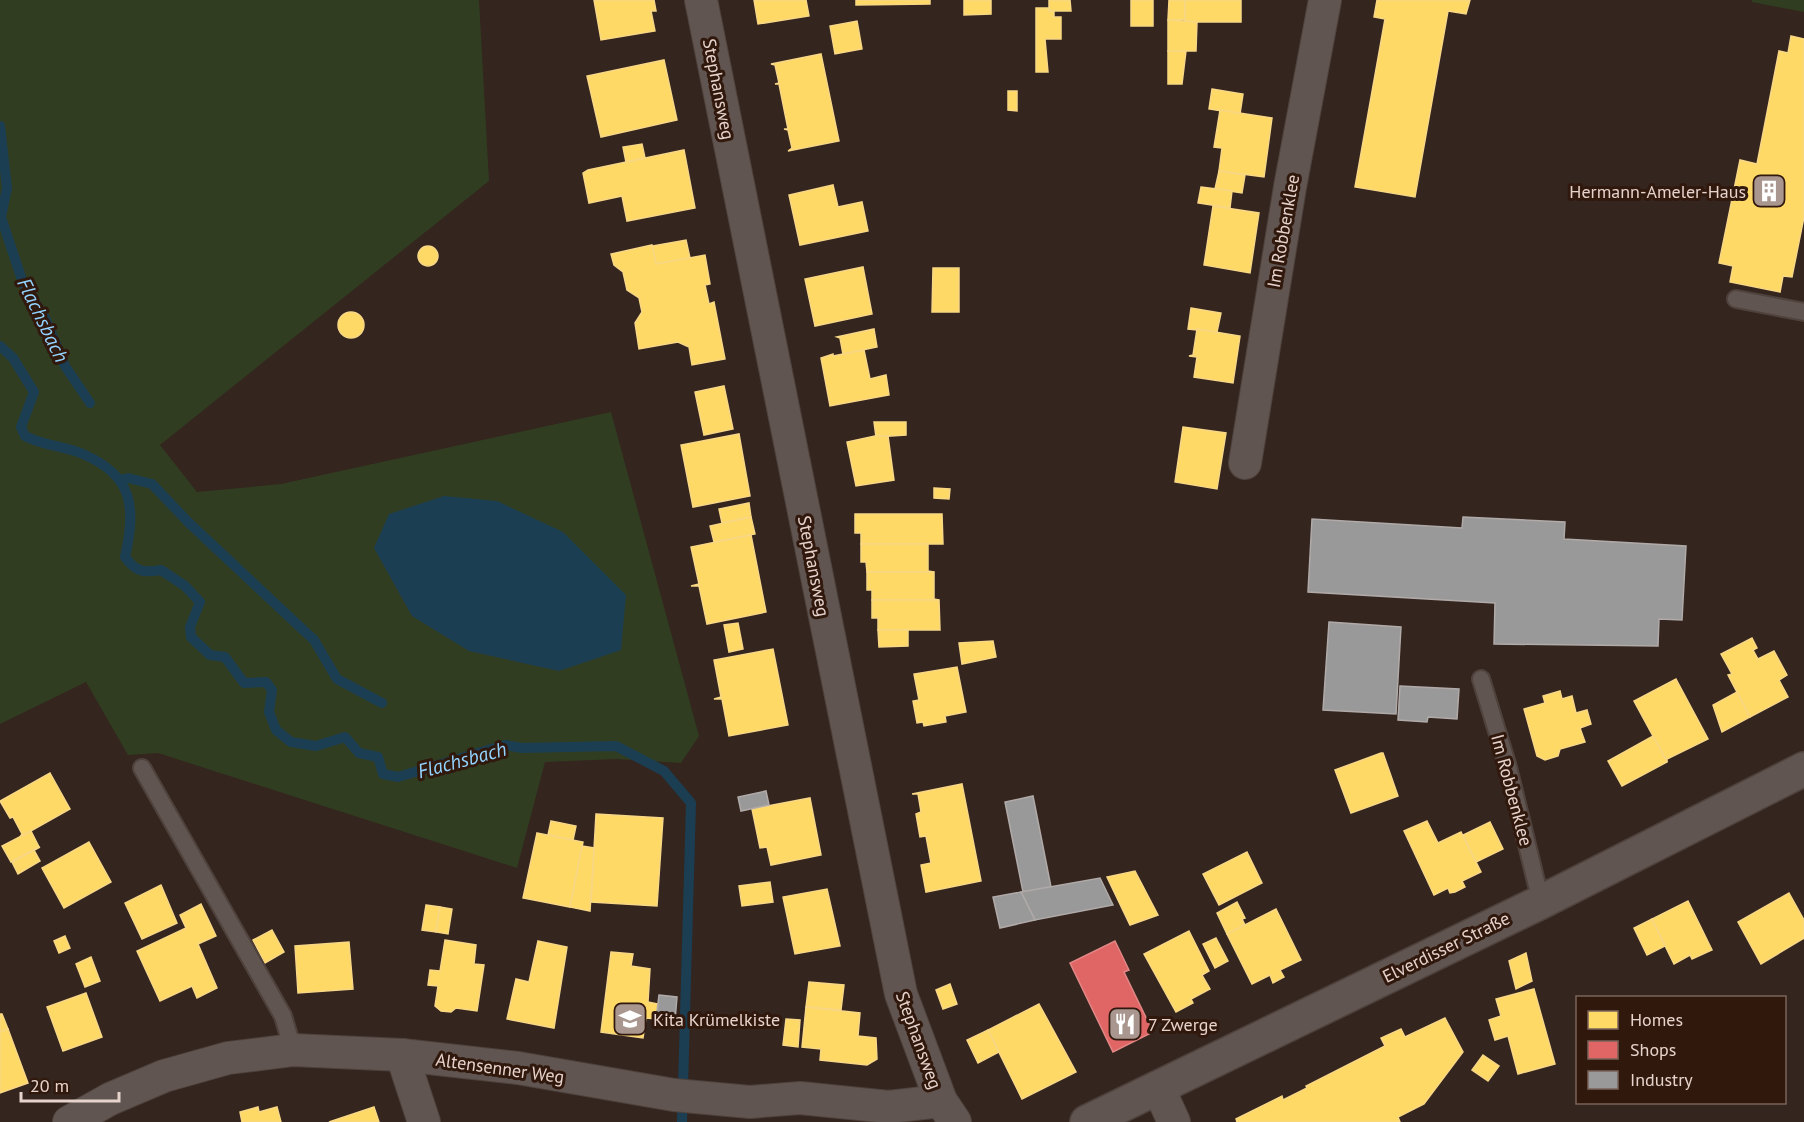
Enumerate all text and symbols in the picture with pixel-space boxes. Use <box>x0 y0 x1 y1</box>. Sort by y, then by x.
street label: Stephansweg <box>698 37 740 141</box>
street label: Im Robbenklee <box>1262 173 1304 289</box>
building icon: Hermann-Ameler-Haus <box>1751 173 1787 209</box>
place label: Hermann-Ameler-Haus <box>1569 180 1746 203</box>
water label: Flachsbach <box>11 273 75 367</box>
street label: Stephansweg <box>793 514 835 618</box>
street label: Im Robbenklee <box>1486 732 1538 848</box>
water label: Flachsbach <box>415 736 509 784</box>
street label: Elverdisser Straße <box>1379 906 1513 988</box>
street label: Stephansweg <box>891 988 947 1092</box>
legend <box>1576 996 1786 1104</box>
school or university icon: Kita Krümelkiste <box>612 1001 648 1037</box>
restaurant icon: 7 Zwerge <box>1107 1006 1143 1042</box>
place label: Kita Krümelkiste <box>653 1008 780 1031</box>
text: Homes <box>1630 1008 1683 1031</box>
place label: 7 Zwerge <box>1148 1013 1218 1036</box>
text: Shops <box>1630 1038 1676 1061</box>
street label: Altensenner Weg <box>434 1048 566 1088</box>
scale bar <box>21 1065 118 1103</box>
text: Industry <box>1630 1068 1693 1091</box>
text: 20 m <box>30 1074 69 1097</box>

